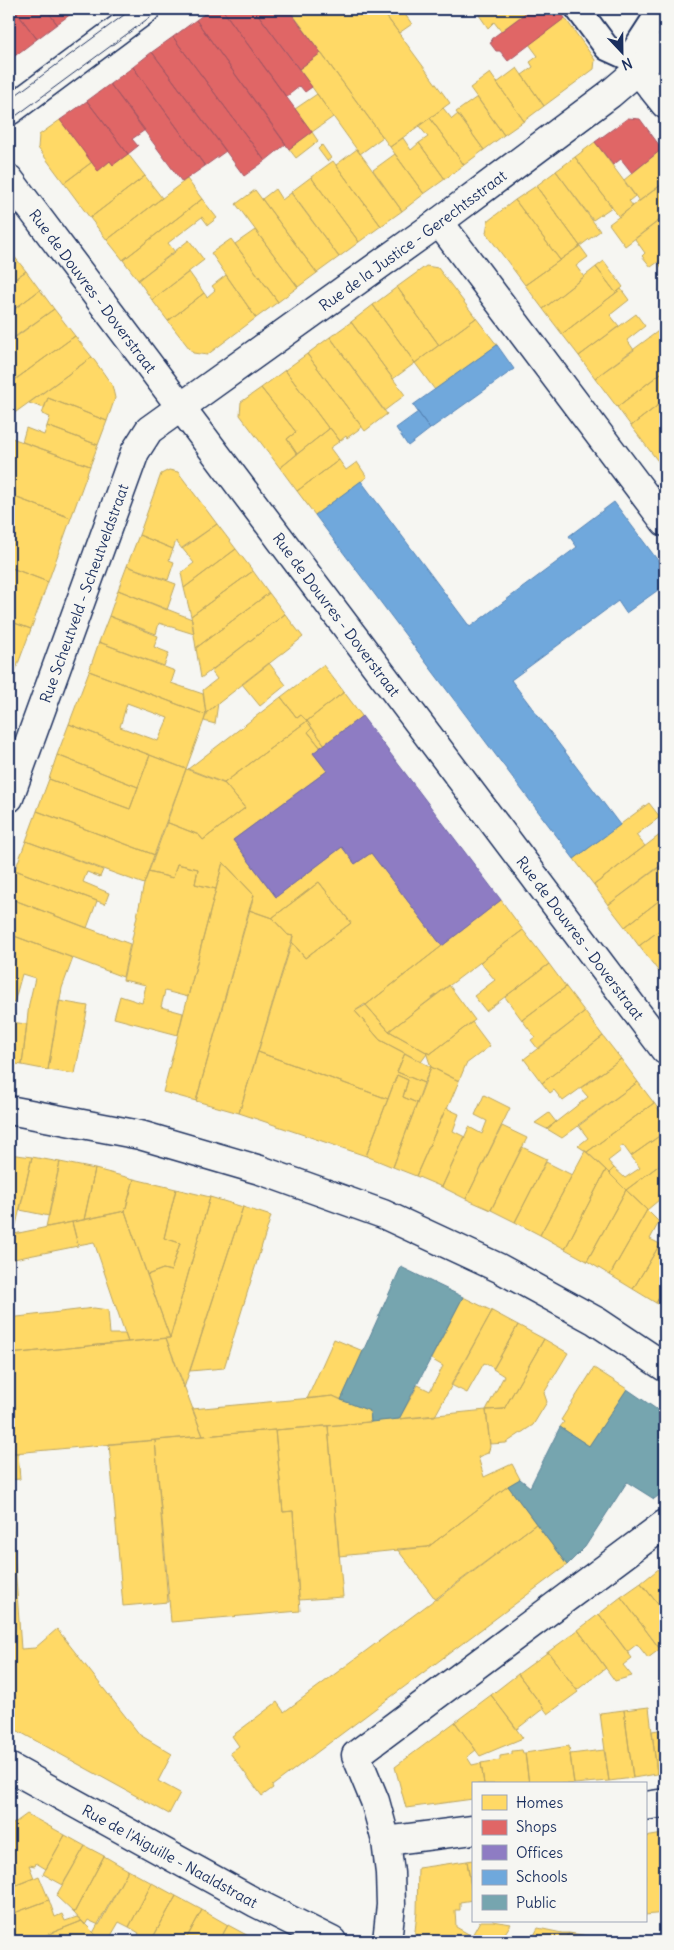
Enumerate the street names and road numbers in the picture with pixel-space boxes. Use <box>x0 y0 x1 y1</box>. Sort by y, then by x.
street label: Rue de la Justice - Gerechtsstraat <box>315 166 510 315</box>
street label: Rue de Douvres - Doverstraat <box>25 205 161 376</box>
street label: Rue Scheutveld - Scheutveldstraat <box>35 481 132 705</box>
street label: Rue de Douvres - Doverstraat <box>269 529 405 700</box>
street label: Rue de Douvres - Doverstraat <box>513 852 648 1023</box>
street label: Rue de l'Aiguille - Naaldstraat <box>79 1800 261 1912</box>

